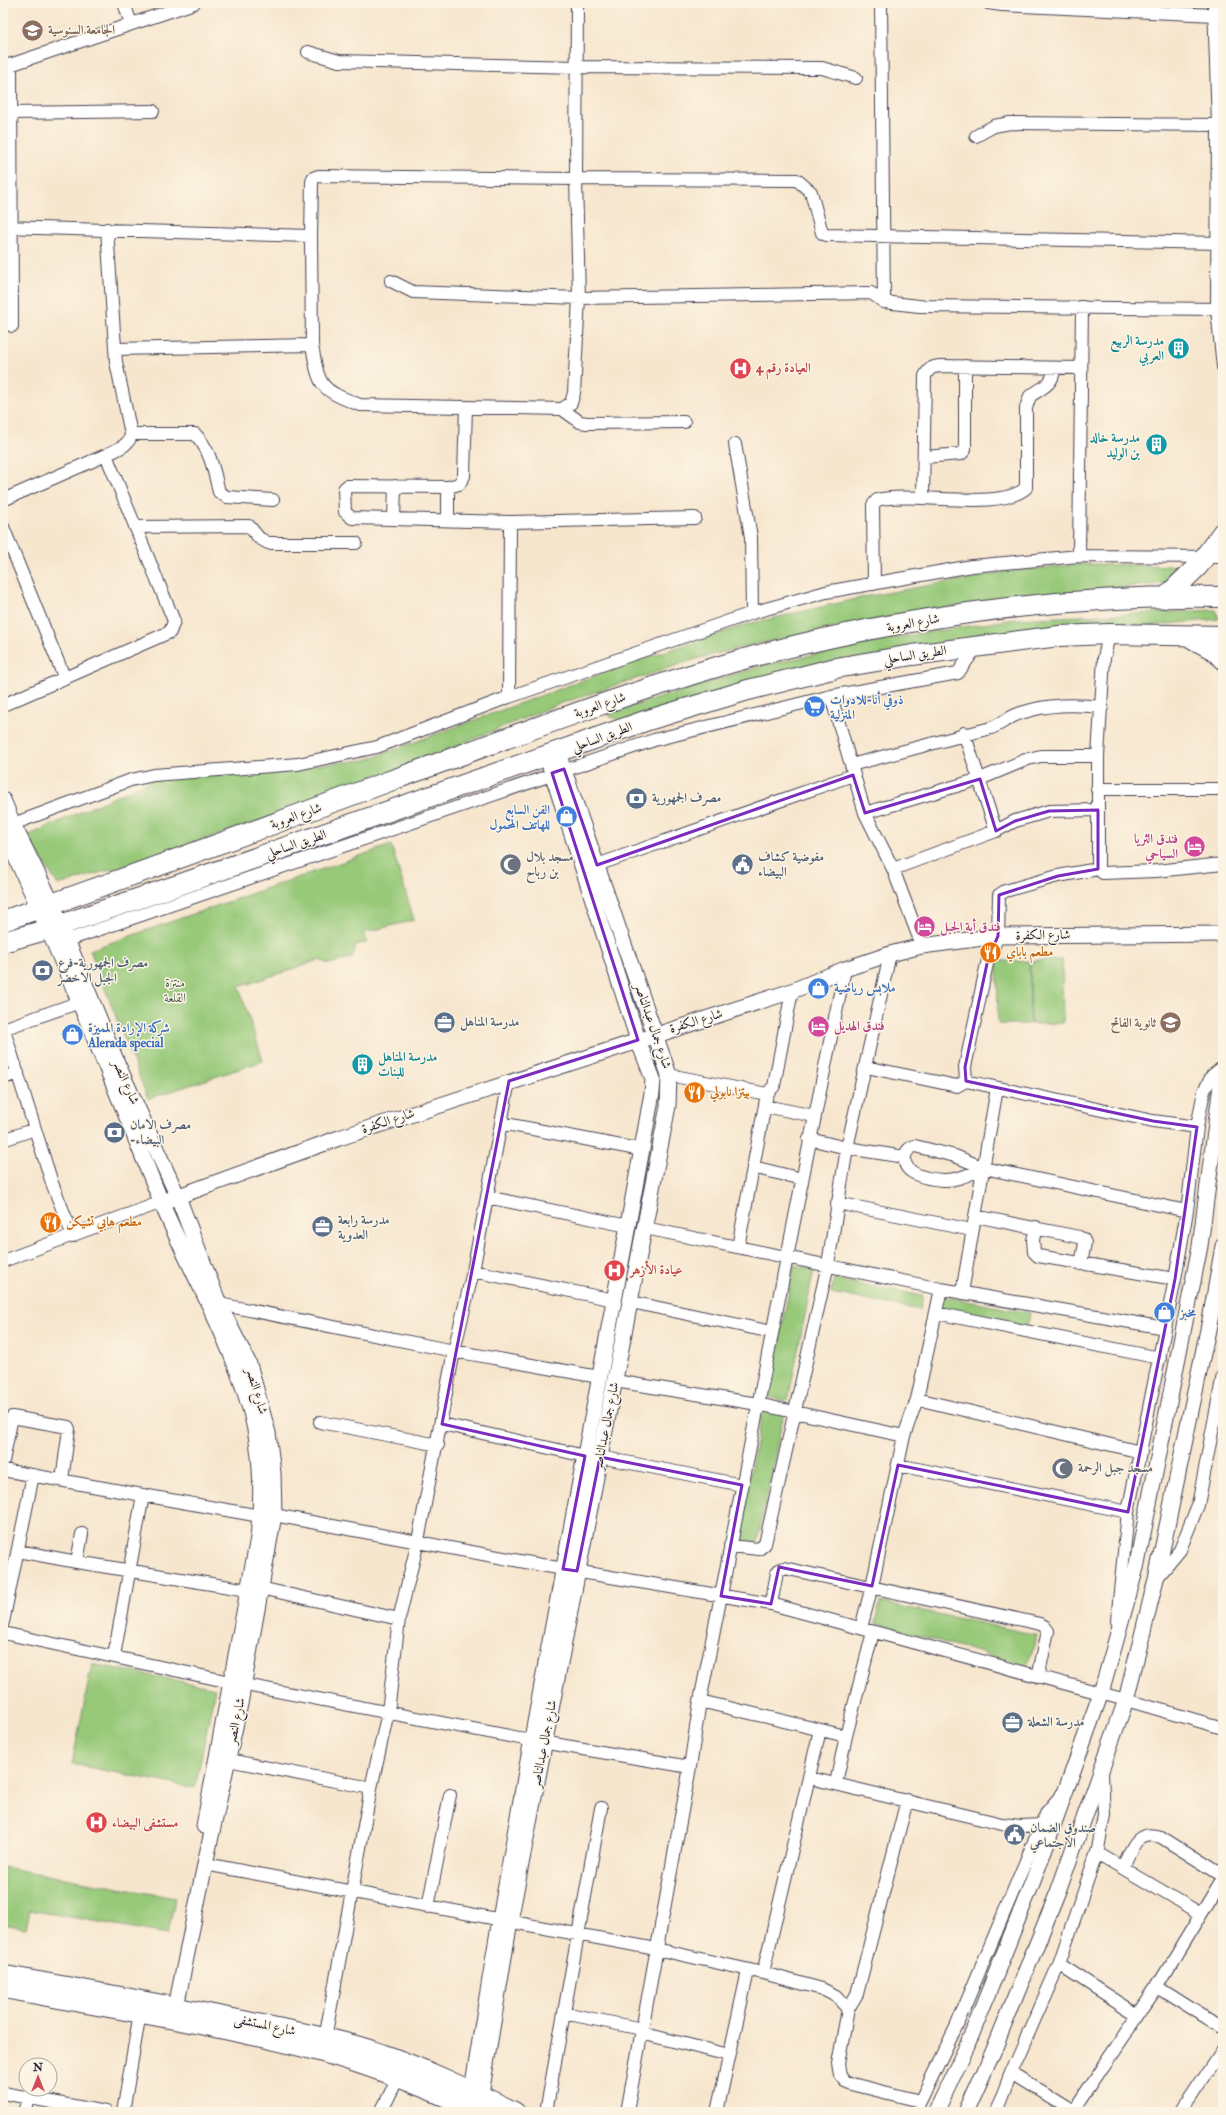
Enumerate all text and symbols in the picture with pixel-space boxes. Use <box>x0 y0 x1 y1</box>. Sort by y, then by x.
school or university icon: الجامعة السنوسية <box>19 17 45 43</box>
place label: الجامعة السنوسية <box>48 22 115 38</box>
place label: مدرسة الربيع العربي <box>1110 333 1164 367</box>
building icon: مدرسة الربيع العربي <box>1166 335 1192 361</box>
hospital icon: العيادة رقم 4 <box>727 355 753 381</box>
place label: العيادة رقم 4 <box>755 360 811 380</box>
place label: مدرسة خالد بن الوليد <box>1090 430 1141 461</box>
building icon: مدرسة خالد بن الوليد <box>1143 432 1169 458</box>
street label: شارع العروبة <box>885 610 941 638</box>
street label: الطريق الساحلي <box>882 642 949 673</box>
street label: شارع العروبة <box>572 689 629 724</box>
place label: ذوقي أنا-للادوات المنزلية <box>830 691 904 723</box>
supermarket icon: ذوقي أنا-للادوات المنزلية <box>802 694 828 720</box>
street label: الطريق الساحلي <box>569 719 636 760</box>
bank icon: مصرف الجمهورية <box>624 785 650 811</box>
place label: مصرف الجمهورية <box>652 790 721 807</box>
street label: شارع العروبة <box>268 799 325 835</box>
place label: الفن السابع للهاتف المحمول <box>489 802 550 833</box>
shop icon: الفن السابع للهاتف المحمول <box>553 804 579 830</box>
street label: الطريق الساحلي <box>263 826 330 867</box>
place label: فندق الثريا السياحي <box>1134 831 1178 865</box>
hotel icon: فندق الثريا السياحي <box>1181 833 1207 859</box>
place label: مسجد بلال بن رباح <box>526 849 574 884</box>
place label: مفوضية كشاف البيضاء <box>758 849 824 880</box>
mosque icon: مسجد بلال بن رباح <box>498 851 524 877</box>
public building icon: مفوضية كشاف البيضاء <box>729 851 755 877</box>
hotel icon: فندق أية الجبل <box>911 914 937 940</box>
place label: فندق أية الجبل <box>940 918 1001 936</box>
street label: شارع الكفرة <box>1016 927 1071 946</box>
restaurant icon: مطعم باباي <box>978 939 1004 965</box>
place label: مطعم باباي <box>1006 944 1053 964</box>
place label: مصرف الجمهورية-فرع الجبل الاخضر <box>56 955 148 987</box>
bank icon: مصرف الجمهورية-فرع الجبل الاخضر <box>30 957 56 983</box>
park label: منتزة القلعة <box>164 975 186 1006</box>
shop icon: ملابس رياضية <box>806 975 832 1001</box>
street label: شارع جمال عبدالناصر <box>627 979 675 1072</box>
place label: ملابس رياضية <box>834 980 896 996</box>
street label: شارع الكفرة <box>668 1005 725 1040</box>
office icon: مدرسة المناهل <box>431 1009 457 1035</box>
school or university icon: ثانوية الفاتح <box>1158 1010 1184 1036</box>
hotel icon: فندق الهديل <box>805 1013 831 1039</box>
place label: مدرسة المناهل <box>460 1014 519 1031</box>
place label: ثانوية الفاتح <box>1110 1015 1157 1034</box>
place label: فندق الهديل <box>834 1018 885 1035</box>
place label: شركة الإرادة المميزة Alerada special <box>87 1019 170 1052</box>
shop icon: شركة الإرادة المميزة Alerada special <box>60 1022 86 1048</box>
place label: مدرسة المناهل للبنات <box>378 1049 437 1080</box>
building icon: مدرسة المناهل للبنات <box>349 1051 375 1077</box>
street label: شارع النصر <box>105 1055 143 1108</box>
restaurant icon: بيتزا نابولي <box>681 1079 707 1105</box>
place label: بيتزا نابولي <box>709 1084 750 1103</box>
street label: شارع الكفرة <box>360 1105 417 1140</box>
place label: مصرف الامان -البيضاء <box>130 1117 191 1148</box>
bank icon: مصرف الامان -البيضاء <box>101 1119 127 1145</box>
restaurant icon: مطعم هابي تشيكن <box>38 1209 64 1235</box>
place label: مدرسة رابعة العدوية <box>338 1212 390 1243</box>
place label: مطعم هابي تشيكن <box>66 1214 142 1234</box>
office icon: مدرسة رابعة العدوية <box>309 1214 335 1240</box>
hospital icon: عيادة الأزهر <box>601 1257 627 1283</box>
place label: عيادة الأزهر <box>628 1260 682 1278</box>
shop icon: مخبز <box>1151 1300 1177 1326</box>
place label: مخبز <box>1178 1305 1197 1321</box>
street label: شارع النصر <box>239 1364 271 1417</box>
street label: شارع جمال عبدالناصر <box>589 1381 625 1474</box>
mosque icon: مسجد جبل الرحمة <box>1050 1455 1076 1481</box>
place label: مسجد جبل الرحمة <box>1078 1460 1153 1477</box>
street label: شارع النصر <box>223 1696 252 1748</box>
street label: شارع جمال عبدالناصر <box>527 1699 563 1792</box>
office icon: مدرسة الشعلة <box>999 1709 1025 1735</box>
place label: مدرسة الشعلة <box>1027 1714 1084 1730</box>
hospital icon: مستشفى البيضاء <box>84 1810 110 1836</box>
place label: مستشفى البيضاء <box>112 1815 178 1832</box>
place label: صندوق الضمان الاجتماعي <box>1029 1820 1096 1854</box>
public building icon: صندوق الضمان الاجتماعي <box>1001 1822 1027 1848</box>
street label: شارع المستشفى <box>232 2011 297 2042</box>
north arrow <box>18 2057 58 2097</box>
text: N <box>32 2061 44 2074</box>

